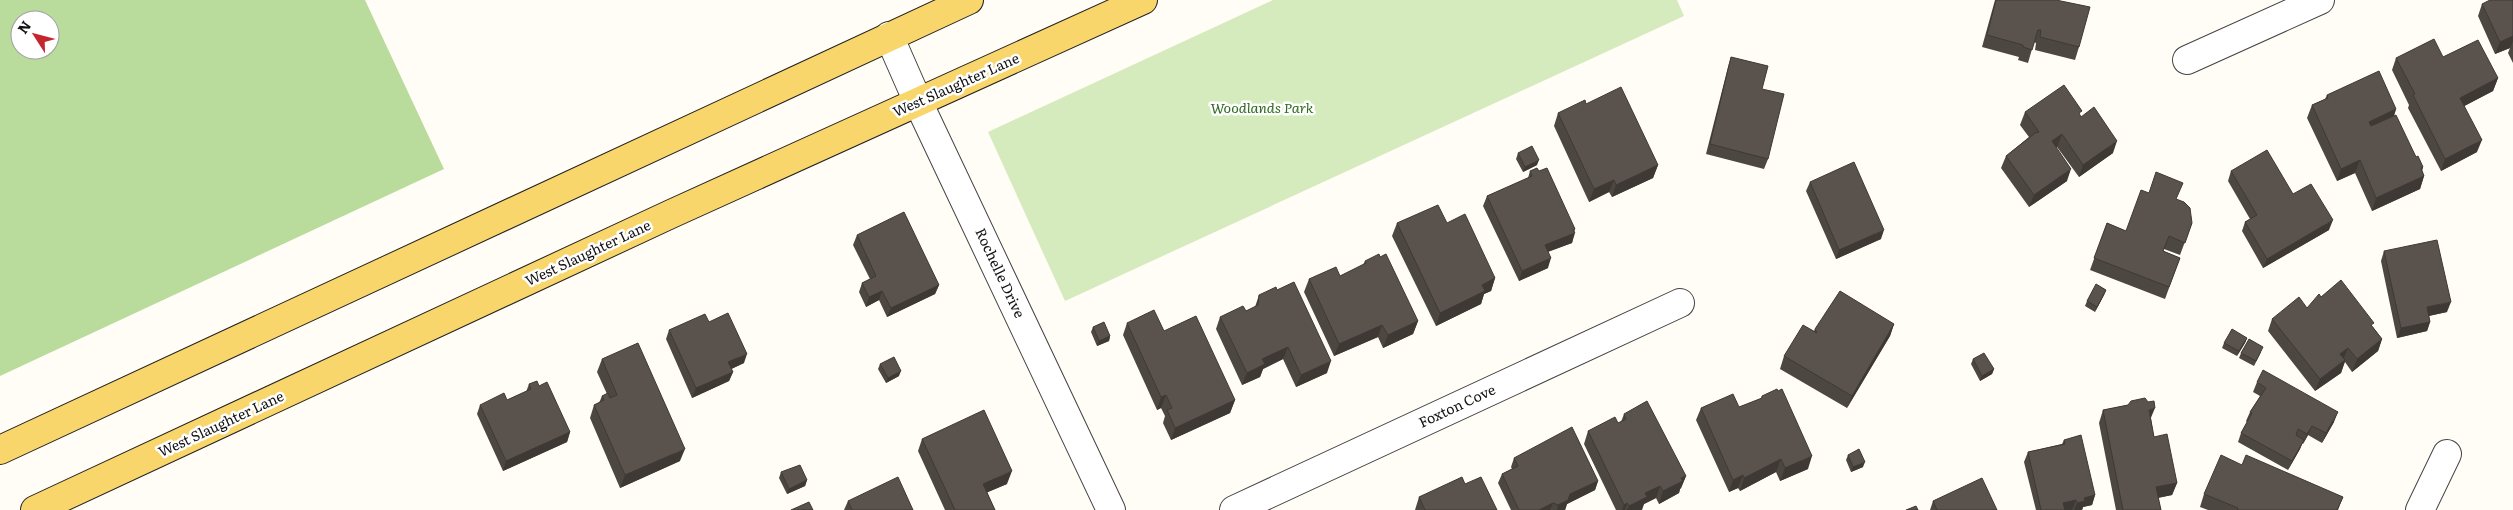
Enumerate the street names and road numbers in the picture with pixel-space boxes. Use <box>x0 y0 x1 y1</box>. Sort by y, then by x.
street label: West Slaughter Lane <box>889 47 1022 121</box>
street label: West Slaughter Lane <box>522 214 654 290</box>
street label: Rochelle Drive <box>971 224 1030 321</box>
street label: Foxton Cove <box>1415 379 1498 432</box>
street label: West Slaughter Lane <box>155 385 287 461</box>

